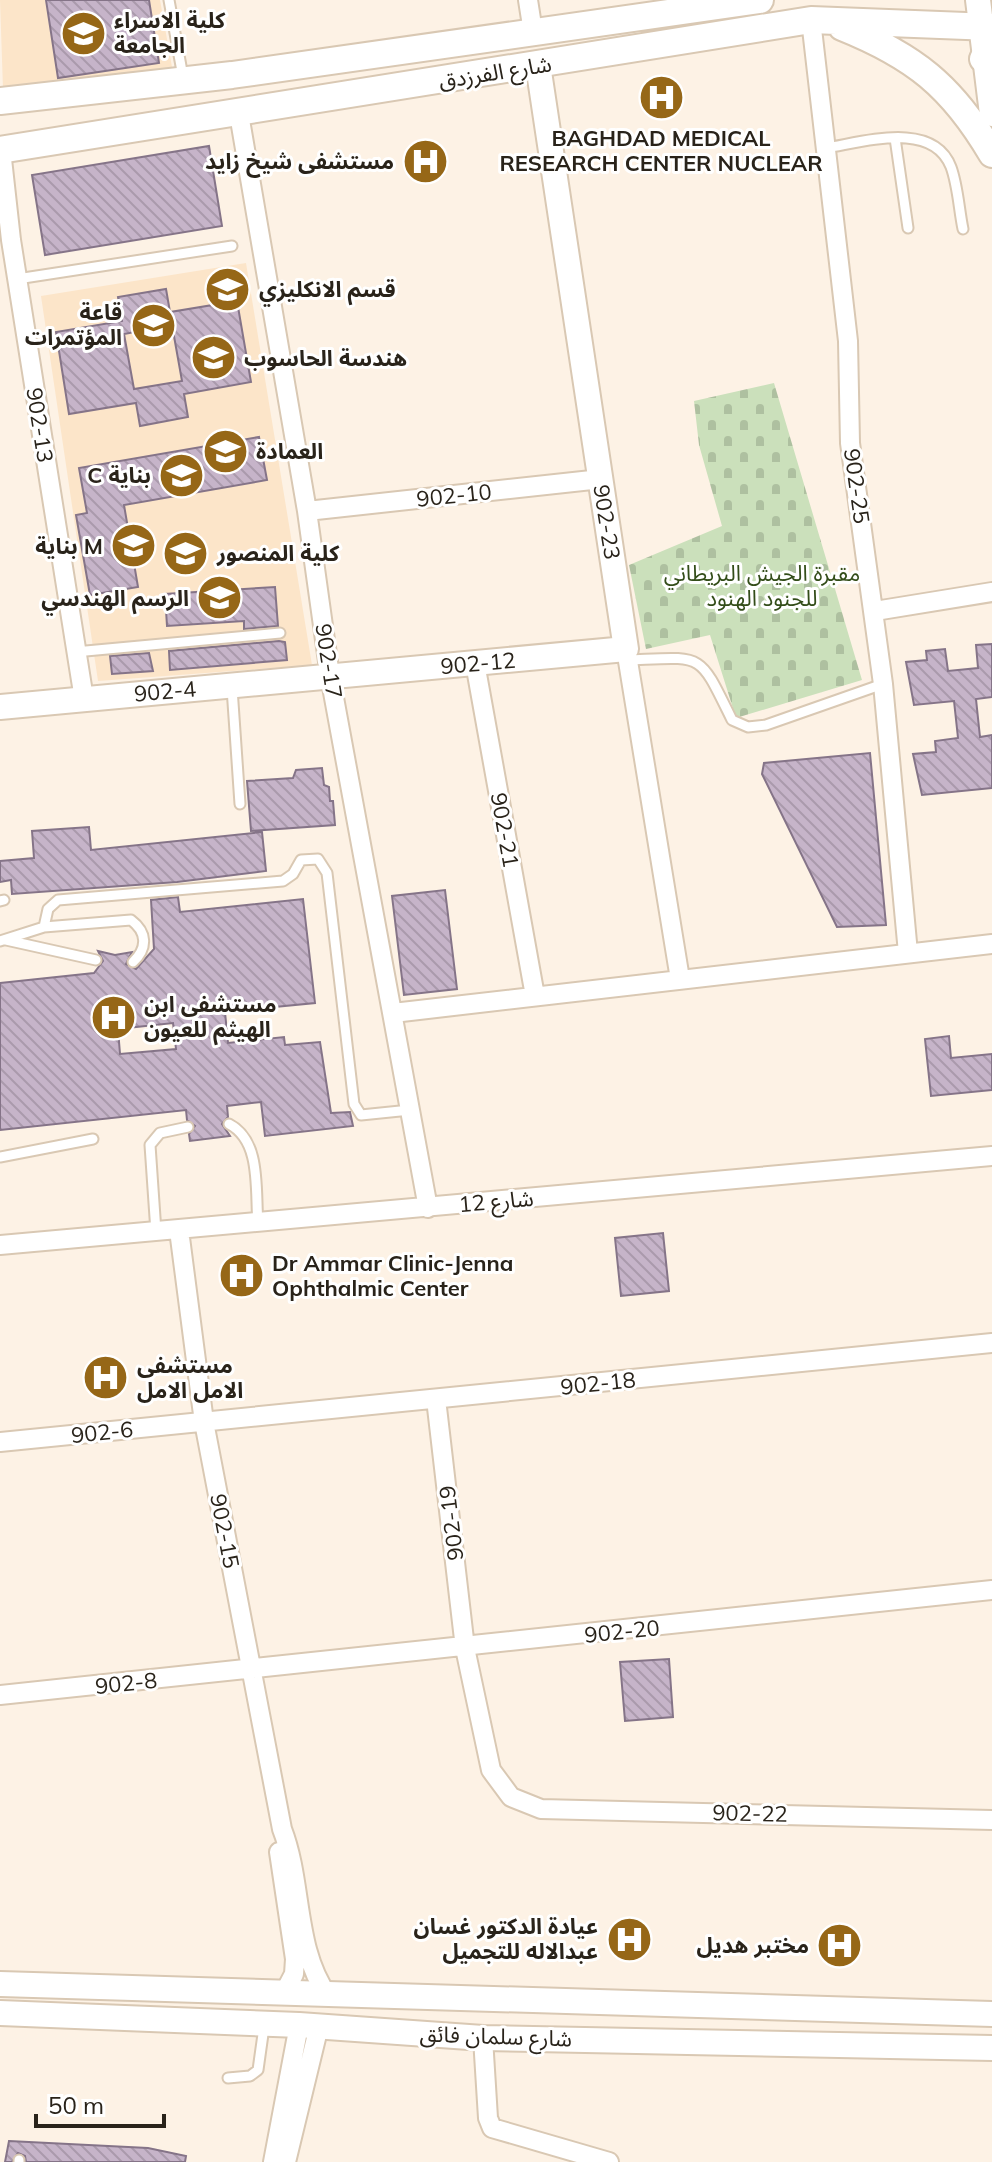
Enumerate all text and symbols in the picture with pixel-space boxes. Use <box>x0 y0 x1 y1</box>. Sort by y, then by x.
place label: كلية الاسراء الجامعة <box>114 6 226 59</box>
school or university icon: كلية الاسراء الجامعة <box>59 9 107 57</box>
street label: شارع الفرزدق <box>436 49 554 98</box>
hospital icon: BAGHDAD MEDICAL RESEARCH CENTER NUCLEAR <box>637 73 685 121</box>
place label: BAGHDAD MEDICAL RESEARCH CENTER NUCLEAR <box>499 124 823 177</box>
hospital icon: مستشفى شيخ زايد <box>401 137 449 185</box>
place label: مستشفى شيخ زايد <box>205 147 394 178</box>
school or university icon: قسم الانكليزي <box>204 265 252 313</box>
place label: قسم الانكليزي <box>259 275 396 307</box>
place label: قاعة المؤتمرات <box>25 298 122 351</box>
school or university icon: قاعة المؤتمرات <box>129 301 177 349</box>
school or university icon: هندسة الحاسوب <box>189 334 237 382</box>
place label: هندسة الحاسوب <box>244 344 407 372</box>
street label: 902-13 <box>20 386 60 464</box>
school or university icon: العمادة <box>201 427 249 475</box>
place label: العمادة <box>256 437 323 465</box>
street label: 902-25 <box>838 447 876 525</box>
school or university icon: C بناية <box>158 451 206 499</box>
place label: C بناية <box>87 461 151 489</box>
street label: 902-10 <box>415 477 493 513</box>
street label: 902-23 <box>587 483 627 561</box>
school or university icon: بناية M <box>110 522 158 570</box>
school or university icon: كلية المنصور <box>162 529 210 577</box>
place label: بناية M <box>35 532 103 560</box>
place label: كلية المنصور <box>216 539 340 567</box>
park label: مقبرة الجيش البريطاني للجنود الهنود <box>664 559 860 612</box>
school or university icon: الرسم الهندسي <box>196 574 244 622</box>
place label: الرسم الهندسي <box>41 584 189 616</box>
street label: 902-17 <box>309 622 349 700</box>
street label: 902-12 <box>439 646 517 680</box>
street label: 902-4 <box>133 674 197 708</box>
street label: 902-21 <box>485 790 525 870</box>
place label: مستشفى ابن الهيثم للعيون <box>144 990 277 1046</box>
hospital icon: مستشفى ابن الهيثم للعيون <box>89 993 137 1041</box>
street label: شارع 12 <box>457 1184 535 1221</box>
place label: Dr Ammar Clinic-Jenna Ophthalmic Center <box>272 1249 513 1302</box>
hospital icon: Dr Ammar Clinic-Jenna Ophthalmic Center <box>217 1252 265 1300</box>
place label: مستشفى الامل الامل <box>137 1351 243 1404</box>
hospital icon: مستشفى الامل الامل <box>82 1354 130 1402</box>
street label: 902-18 <box>559 1365 637 1401</box>
street label: 902-6 <box>70 1415 134 1449</box>
street label: 902-19 <box>433 1484 469 1562</box>
street label: 902-15 <box>204 1491 246 1571</box>
street label: 902-20 <box>583 1613 661 1649</box>
street label: 902-8 <box>94 1666 158 1700</box>
street label: 902-22 <box>712 1798 788 1828</box>
place label: عيادة الدكتور غسان عبدالاله للتجميل <box>413 1912 598 1965</box>
hospital icon: عيادة الدكتور غسان عبدالاله للتجميل <box>605 1915 653 1963</box>
hospital icon: مختبر هديل <box>816 1921 864 1969</box>
place label: مختبر هديل <box>696 1931 809 1959</box>
street label: شارع سلمان فائق <box>419 2019 573 2056</box>
scale bar <box>36 2078 164 2128</box>
text: 50 m <box>48 2090 104 2120</box>

